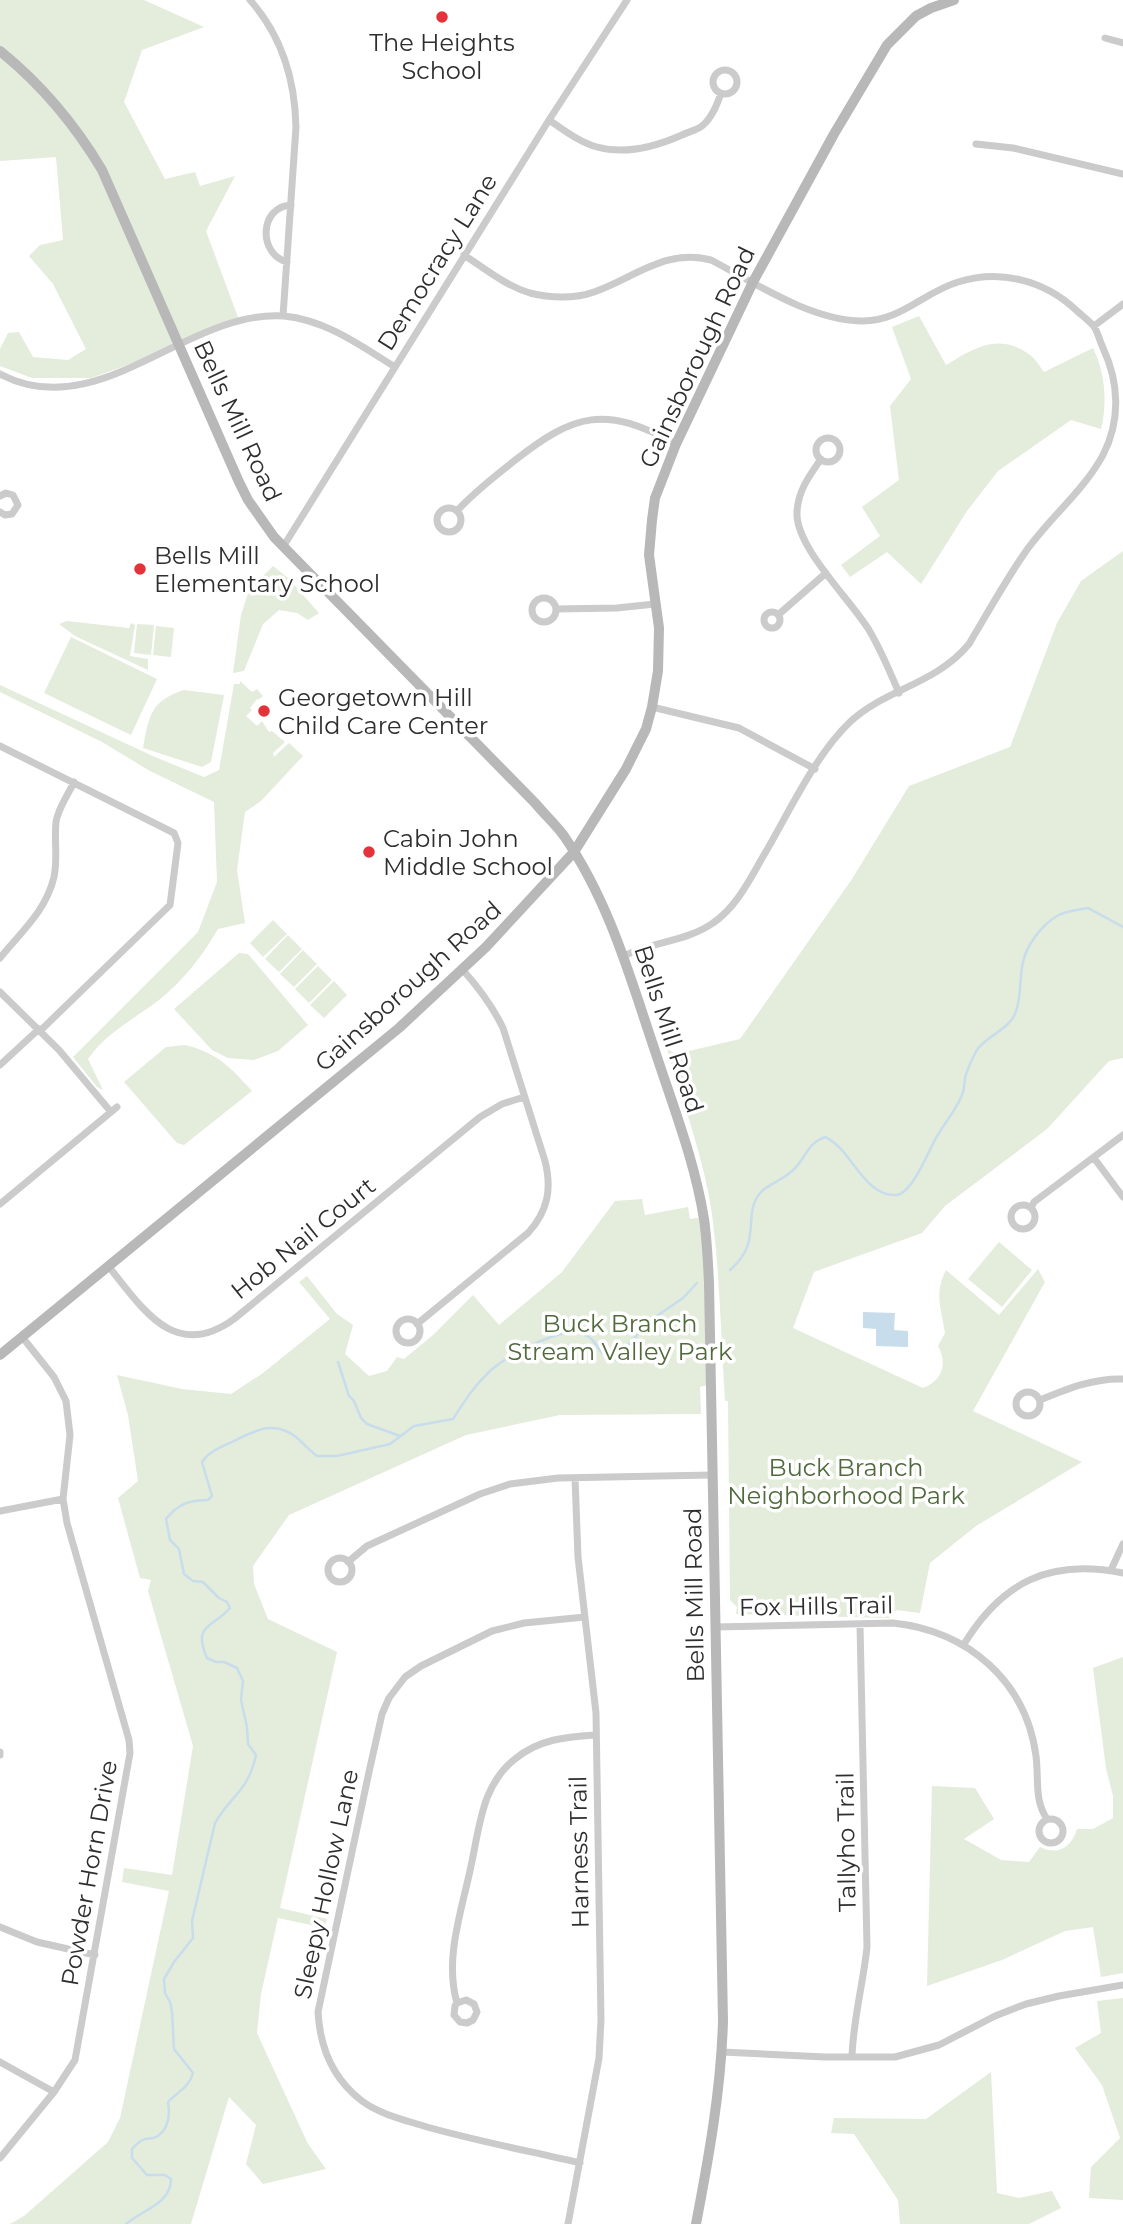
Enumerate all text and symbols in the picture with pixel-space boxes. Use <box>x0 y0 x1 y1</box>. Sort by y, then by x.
marker: The Heights School <box>434 9 450 25</box>
place label: The Heights School <box>369 28 515 85</box>
street label: Democracy Lane <box>371 168 503 356</box>
street label: Gainsborough Road <box>633 242 761 472</box>
street label: Bells Mill Road <box>188 336 288 506</box>
place label: Bells Mill Elementary School <box>154 541 380 598</box>
marker: Bells Mill Elementary School <box>132 561 148 577</box>
place label: Georgetown Hill Child Care Center <box>278 683 488 740</box>
marker: Georgetown Hill Child Care Center <box>256 703 272 719</box>
place label: Cabin John Middle School <box>383 824 553 881</box>
marker: Cabin John Middle School <box>361 844 377 860</box>
street label: Gainsborough Road <box>309 895 507 1077</box>
street label: Bells Mill Road <box>628 941 710 1117</box>
street label: Hob Nail Court <box>225 1171 381 1305</box>
park label: Buck Branch Stream Valley Park <box>508 1309 733 1366</box>
park label: Buck Branch Neighborhood Park <box>727 1453 965 1510</box>
street label: Bells Mill Road <box>678 1507 710 1683</box>
street label: Fox Hills Trail <box>738 1590 894 1622</box>
street label: Powder Horn Drive <box>55 1758 123 1988</box>
street label: Sleepy Hollow Lane <box>287 1767 365 2001</box>
street label: Tallyho Trail <box>830 1772 862 1912</box>
street label: Harness Trail <box>563 1775 595 1929</box>

